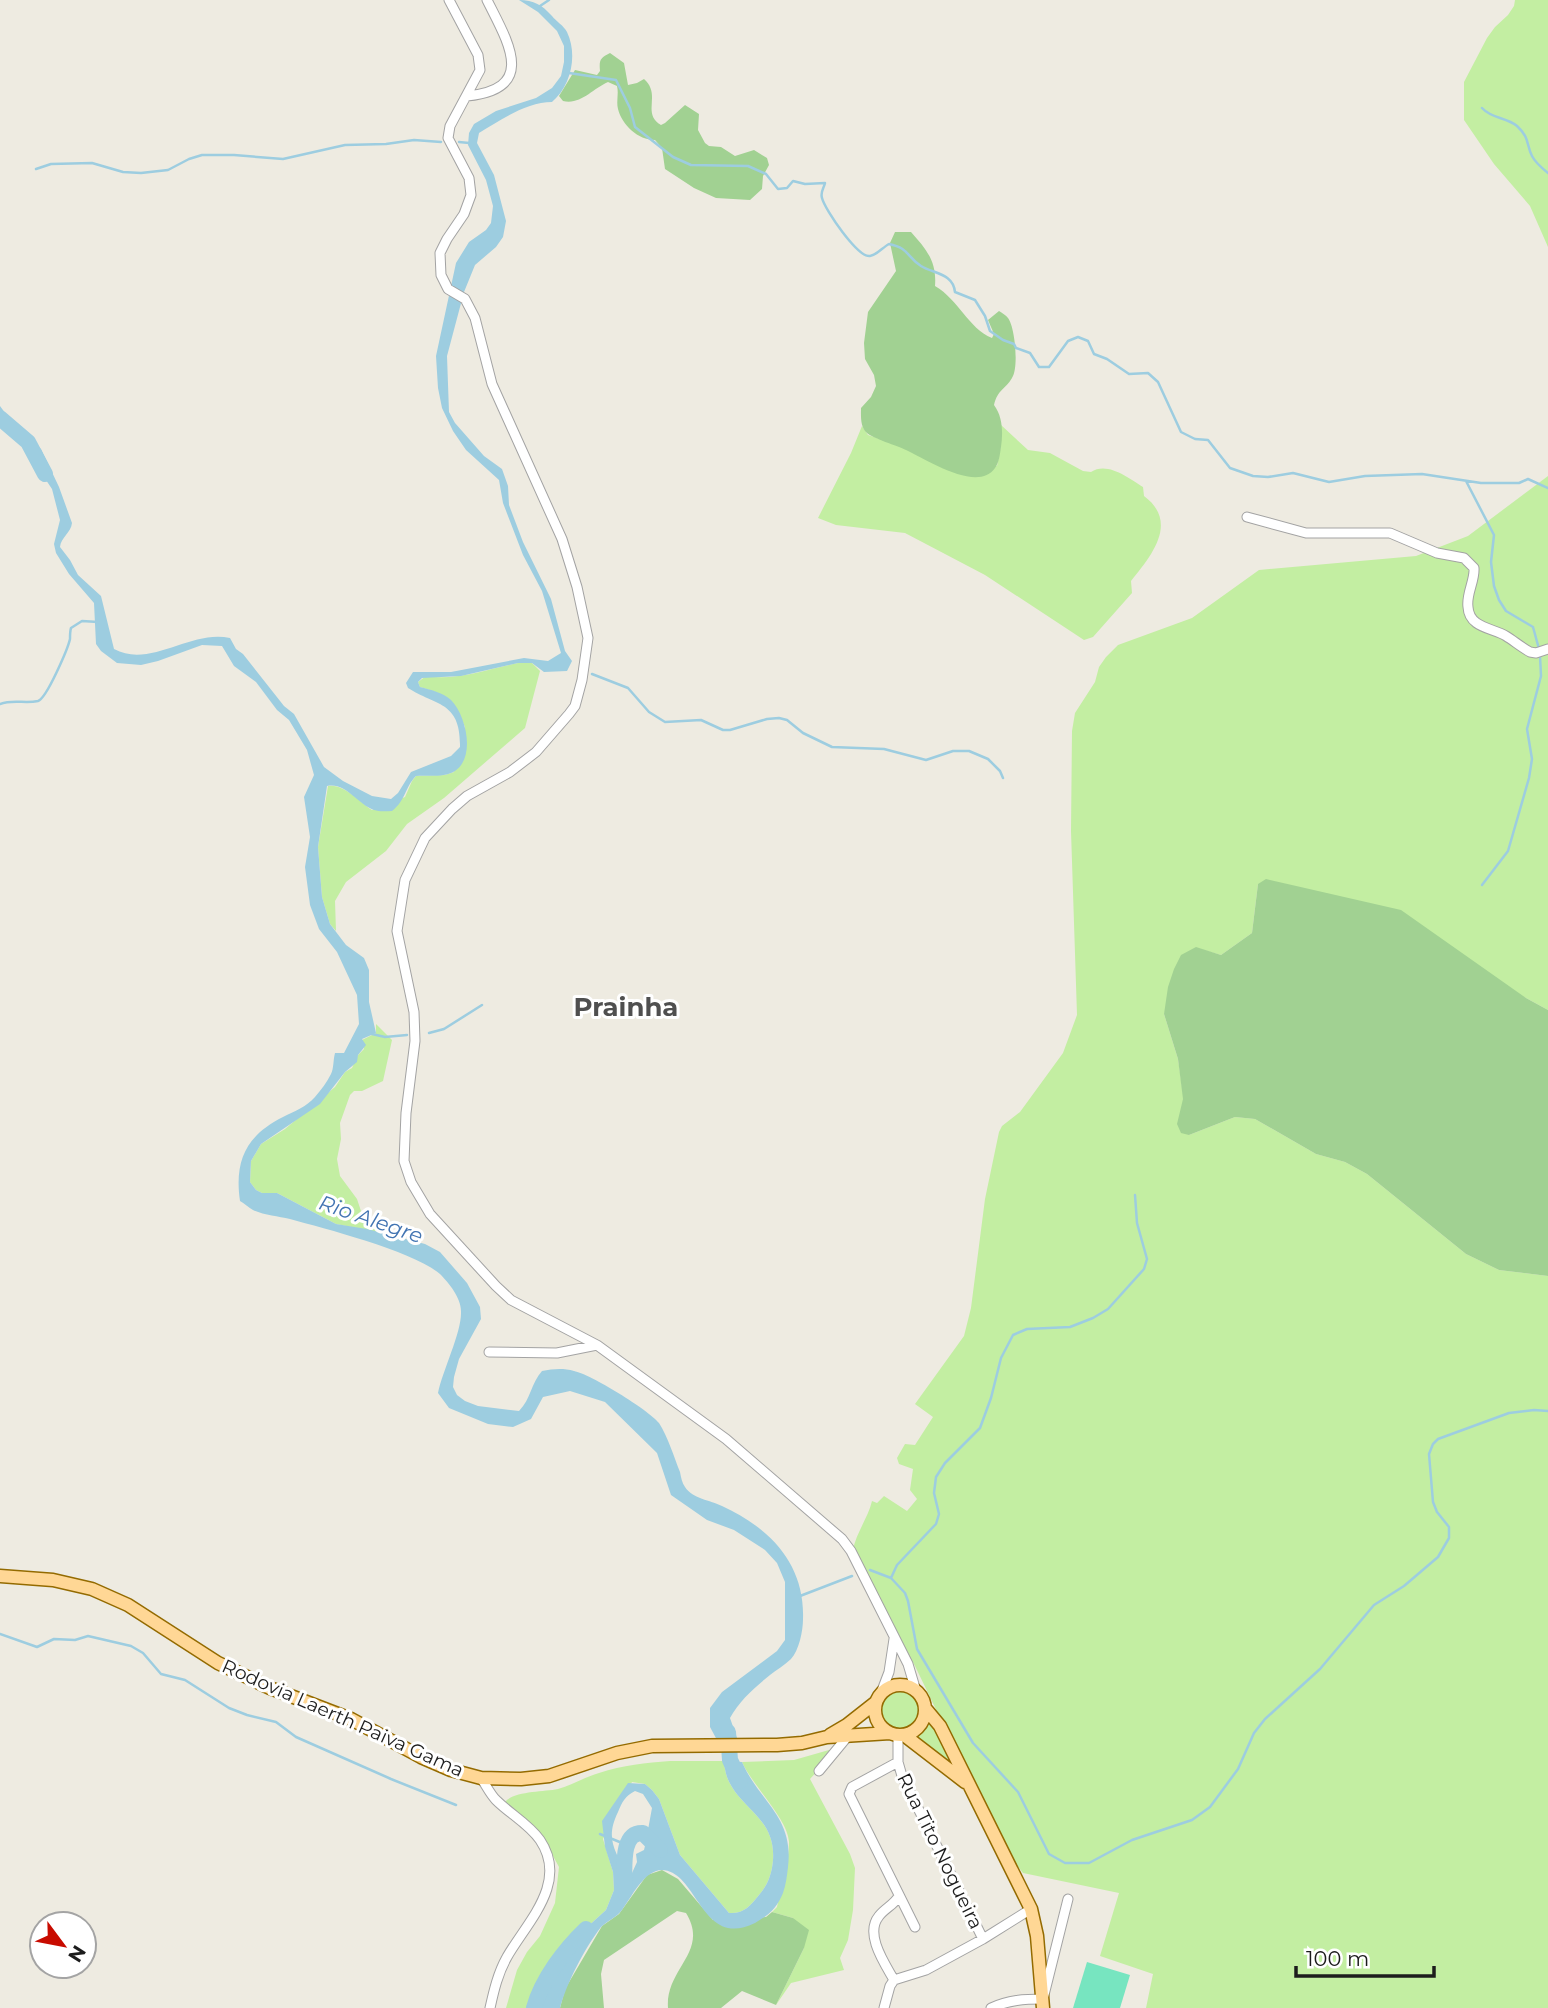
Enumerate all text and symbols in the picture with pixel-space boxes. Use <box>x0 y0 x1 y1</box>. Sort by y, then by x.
district label: Prainha <box>574 991 678 1023</box>
water label: Rio Alegre <box>316 1190 426 1248</box>
street label: Rodovia Laerth Paiva Gama <box>219 1654 467 1782</box>
street label: Rua Tito Nogueira <box>892 1769 988 1933</box>
north arrow <box>28 1910 98 1980</box>
scale bar <box>1296 1934 1434 1978</box>
text: N <box>63 1941 91 1966</box>
text: 100 m <box>1306 1946 1369 1971</box>

